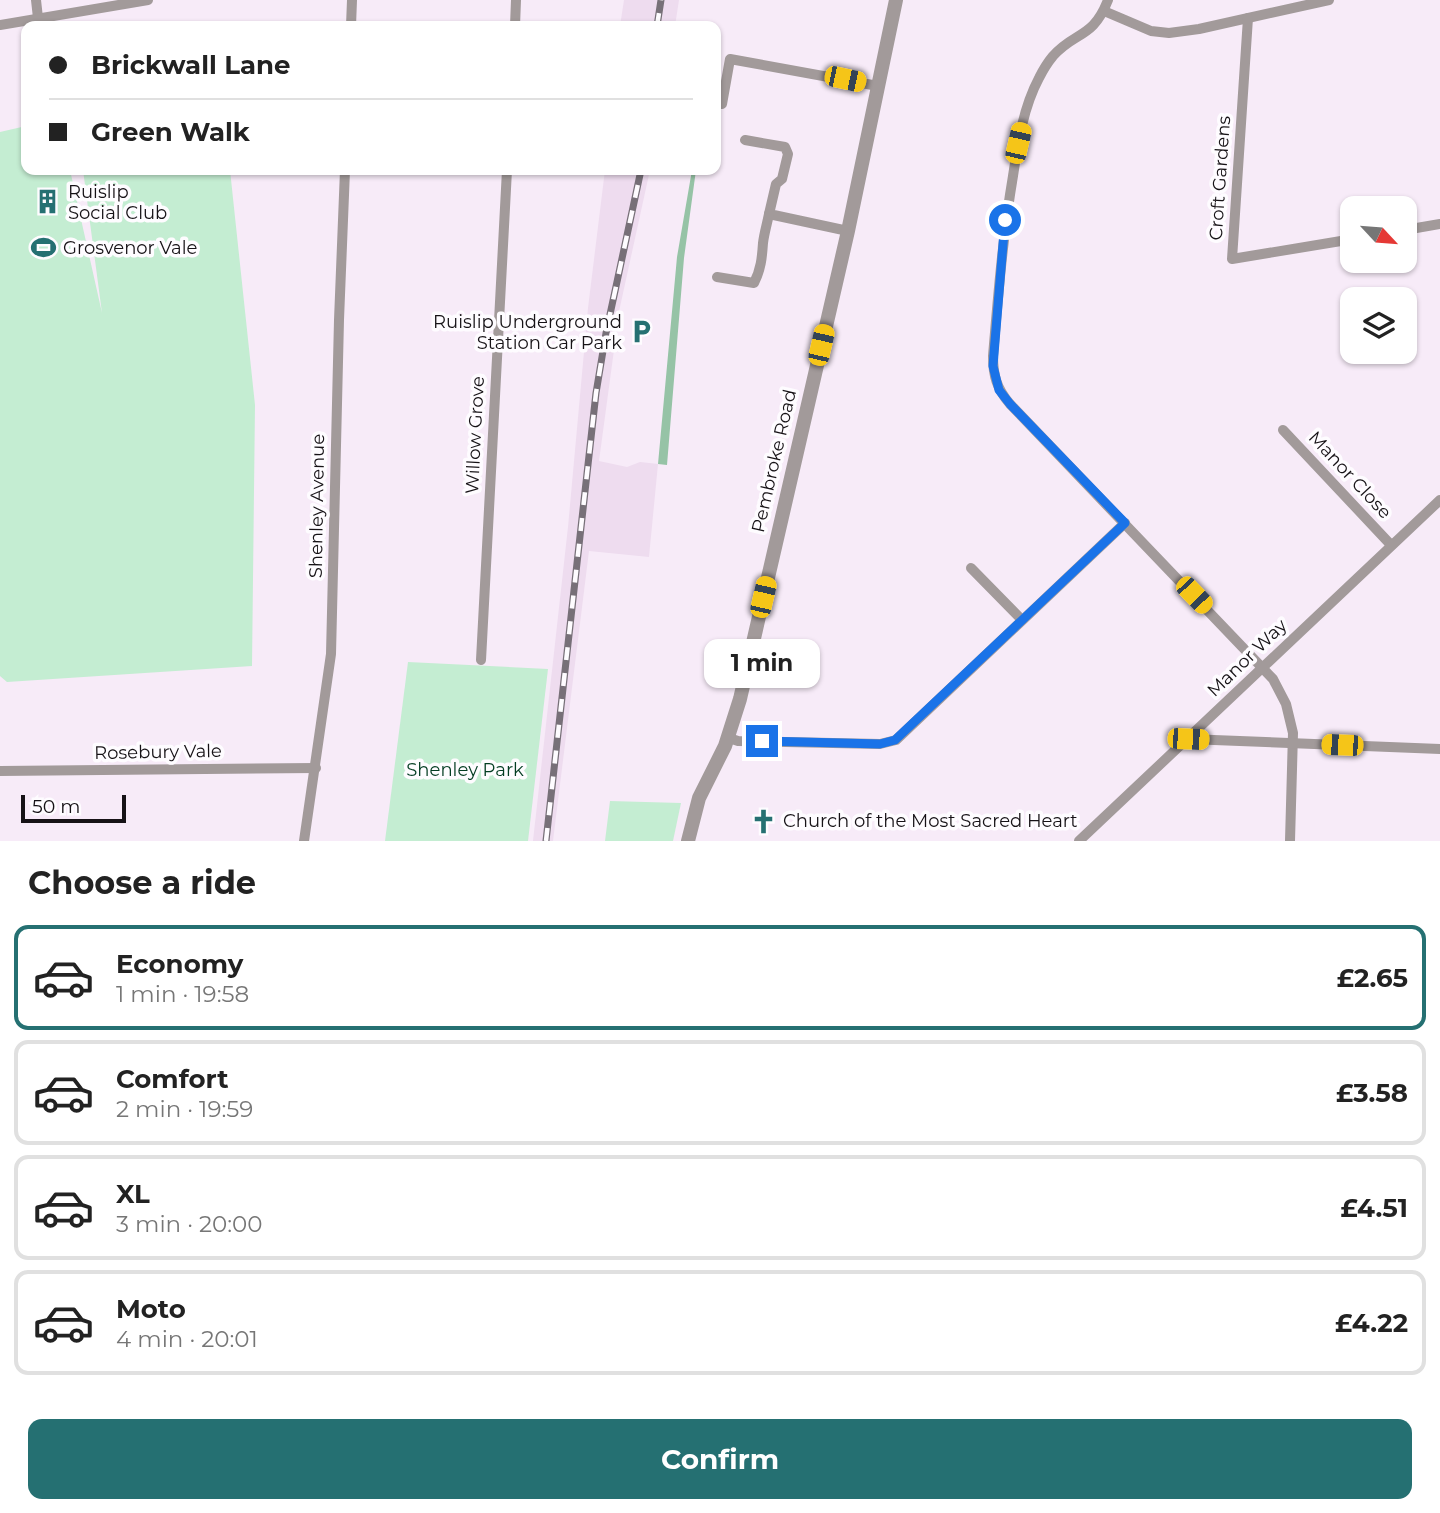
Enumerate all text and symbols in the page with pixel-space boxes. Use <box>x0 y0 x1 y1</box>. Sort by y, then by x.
text: Brickwall Lane <box>91 49 291 81</box>
car <box>823 64 868 94</box>
street label: Croft Gardens <box>1205 115 1235 241</box>
text: Green Walk <box>91 116 250 148</box>
car <box>1004 120 1033 166</box>
place label: Ruislip Social Club <box>68 181 167 224</box>
building icon: Ruislip Social Club <box>34 188 62 216</box>
north arrow <box>1340 196 1418 273</box>
map controls <box>1340 196 1417 364</box>
route start <box>989 204 1021 236</box>
sports icon: Grosvenor Vale <box>29 234 57 262</box>
place label: Grosvenor Vale <box>63 237 198 259</box>
button: layers <box>1340 287 1417 364</box>
place label: Ruislip Underground Station Car Park <box>433 311 622 354</box>
parking icon: Ruislip Underground Station Car Park <box>628 318 656 346</box>
car <box>807 322 836 368</box>
street label: Willow Grove <box>461 375 489 495</box>
street label: Pembroke Road <box>747 387 801 535</box>
street label: Manor Close <box>1304 427 1396 523</box>
street label: Shenley Avenue <box>305 434 329 578</box>
car <box>1172 573 1217 617</box>
car <box>749 574 778 620</box>
street label: Manor Way <box>1203 614 1292 701</box>
callout: 1 min <box>704 640 820 688</box>
text: 1 min <box>731 649 793 677</box>
route end <box>746 725 778 757</box>
car <box>1167 728 1210 750</box>
car <box>1321 734 1364 756</box>
street label: Rosebury Vale <box>94 740 222 764</box>
park label: Shenley Park <box>406 759 524 781</box>
scale bar <box>21 792 126 824</box>
text: 50 m <box>32 795 80 818</box>
church icon: Church of the Most Sacred Heart <box>749 807 777 835</box>
place label: Church of the Most Sacred Heart <box>783 810 1078 832</box>
text: Choose a ride <box>28 863 256 902</box>
icon: car <box>32 946 95 1009</box>
text: Economy <box>116 948 243 980</box>
text: £2.65 <box>1337 962 1408 994</box>
text: 1 min · 19:58 <box>116 980 249 1008</box>
icon: car <box>32 1061 95 1124</box>
text: Comfort <box>116 1063 228 1095</box>
text: £3.58 <box>1336 1077 1408 1109</box>
text: 2 min · 19:59 <box>116 1095 253 1123</box>
icon: car <box>32 1176 95 1239</box>
text: XL <box>116 1178 150 1210</box>
text: £4.51 <box>1340 1192 1408 1224</box>
text: 3 min · 20:00 <box>116 1210 263 1238</box>
icon: car <box>32 1291 95 1354</box>
text: Moto <box>116 1293 186 1325</box>
text: £4.22 <box>1335 1307 1408 1339</box>
text: 4 min · 20:01 <box>116 1325 258 1353</box>
button: Confirm <box>28 1419 1412 1499</box>

